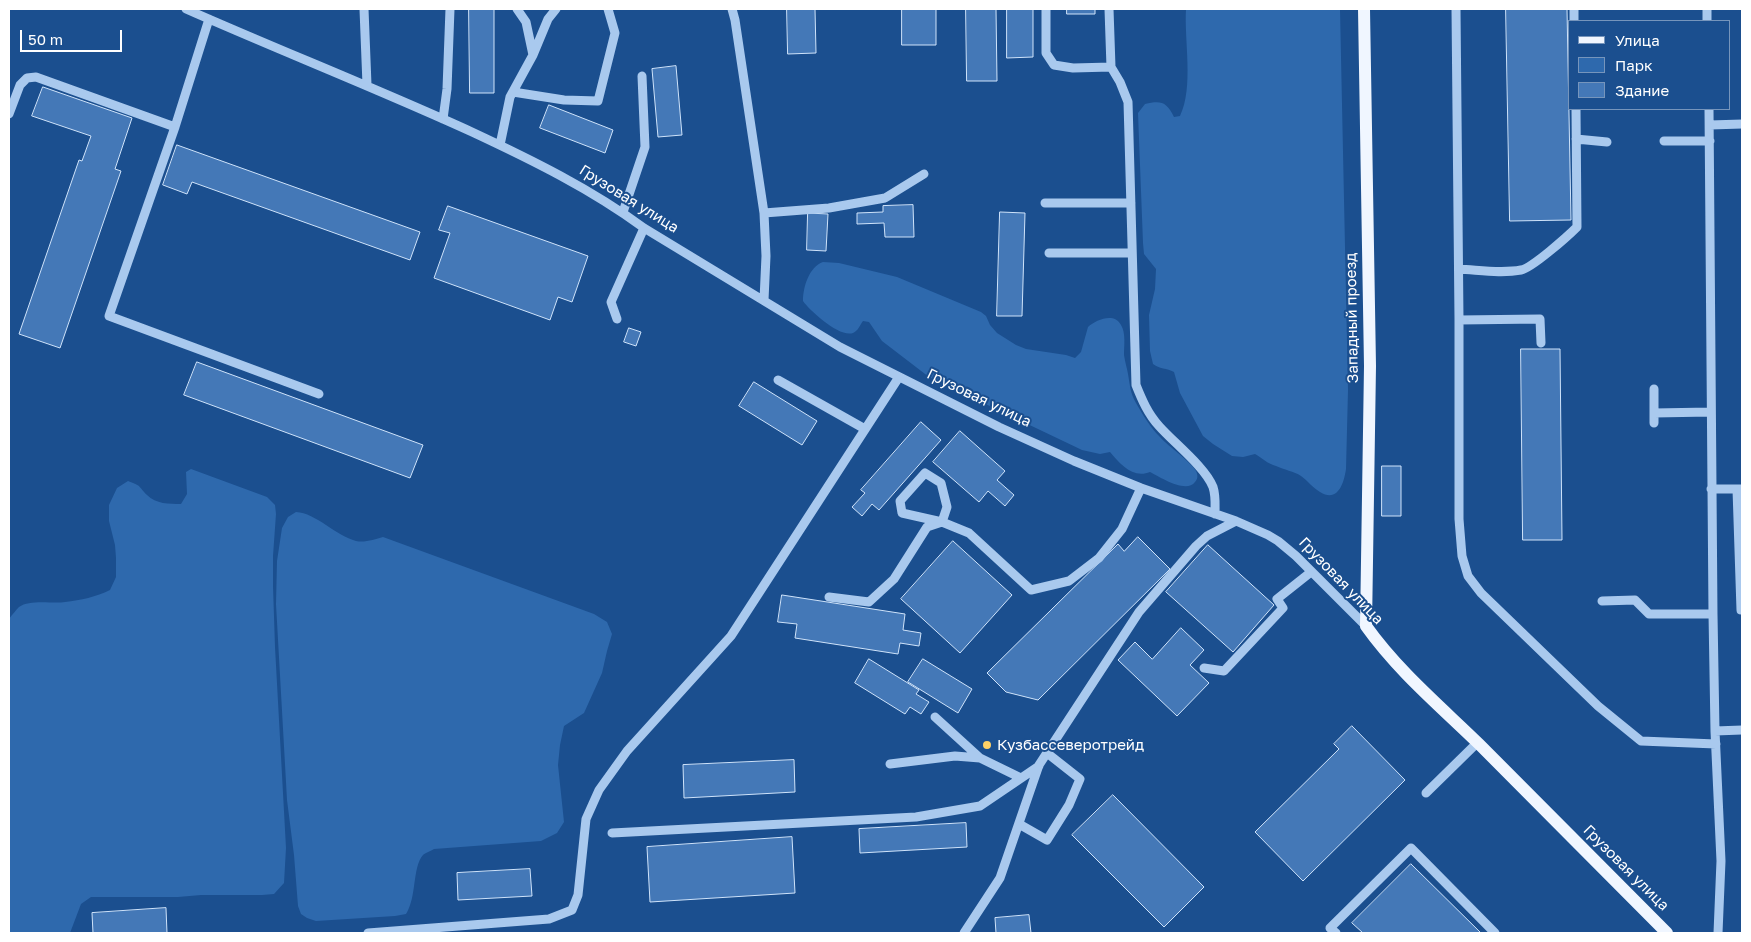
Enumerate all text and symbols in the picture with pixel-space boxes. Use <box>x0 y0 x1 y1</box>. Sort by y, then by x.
scale bar <box>22 20 125 52</box>
legend <box>1568 20 1731 110</box>
text: 50 m <box>28 30 63 48</box>
text: Улица <box>1615 31 1660 49</box>
text: Парк <box>1615 56 1653 74</box>
text: Здание <box>1615 81 1669 99</box>
street label: Грузовая улица <box>576 161 682 237</box>
street label: Западный проезд <box>1342 253 1362 383</box>
street label: Грузовая улица <box>924 365 1034 431</box>
street label: Грузовая улица <box>1295 534 1387 628</box>
place label: Кузбассеверотрейд <box>997 736 1144 754</box>
marker: Кузбассеверотрейд <box>981 739 993 751</box>
street label: Грузовая улица <box>1579 821 1673 915</box>

